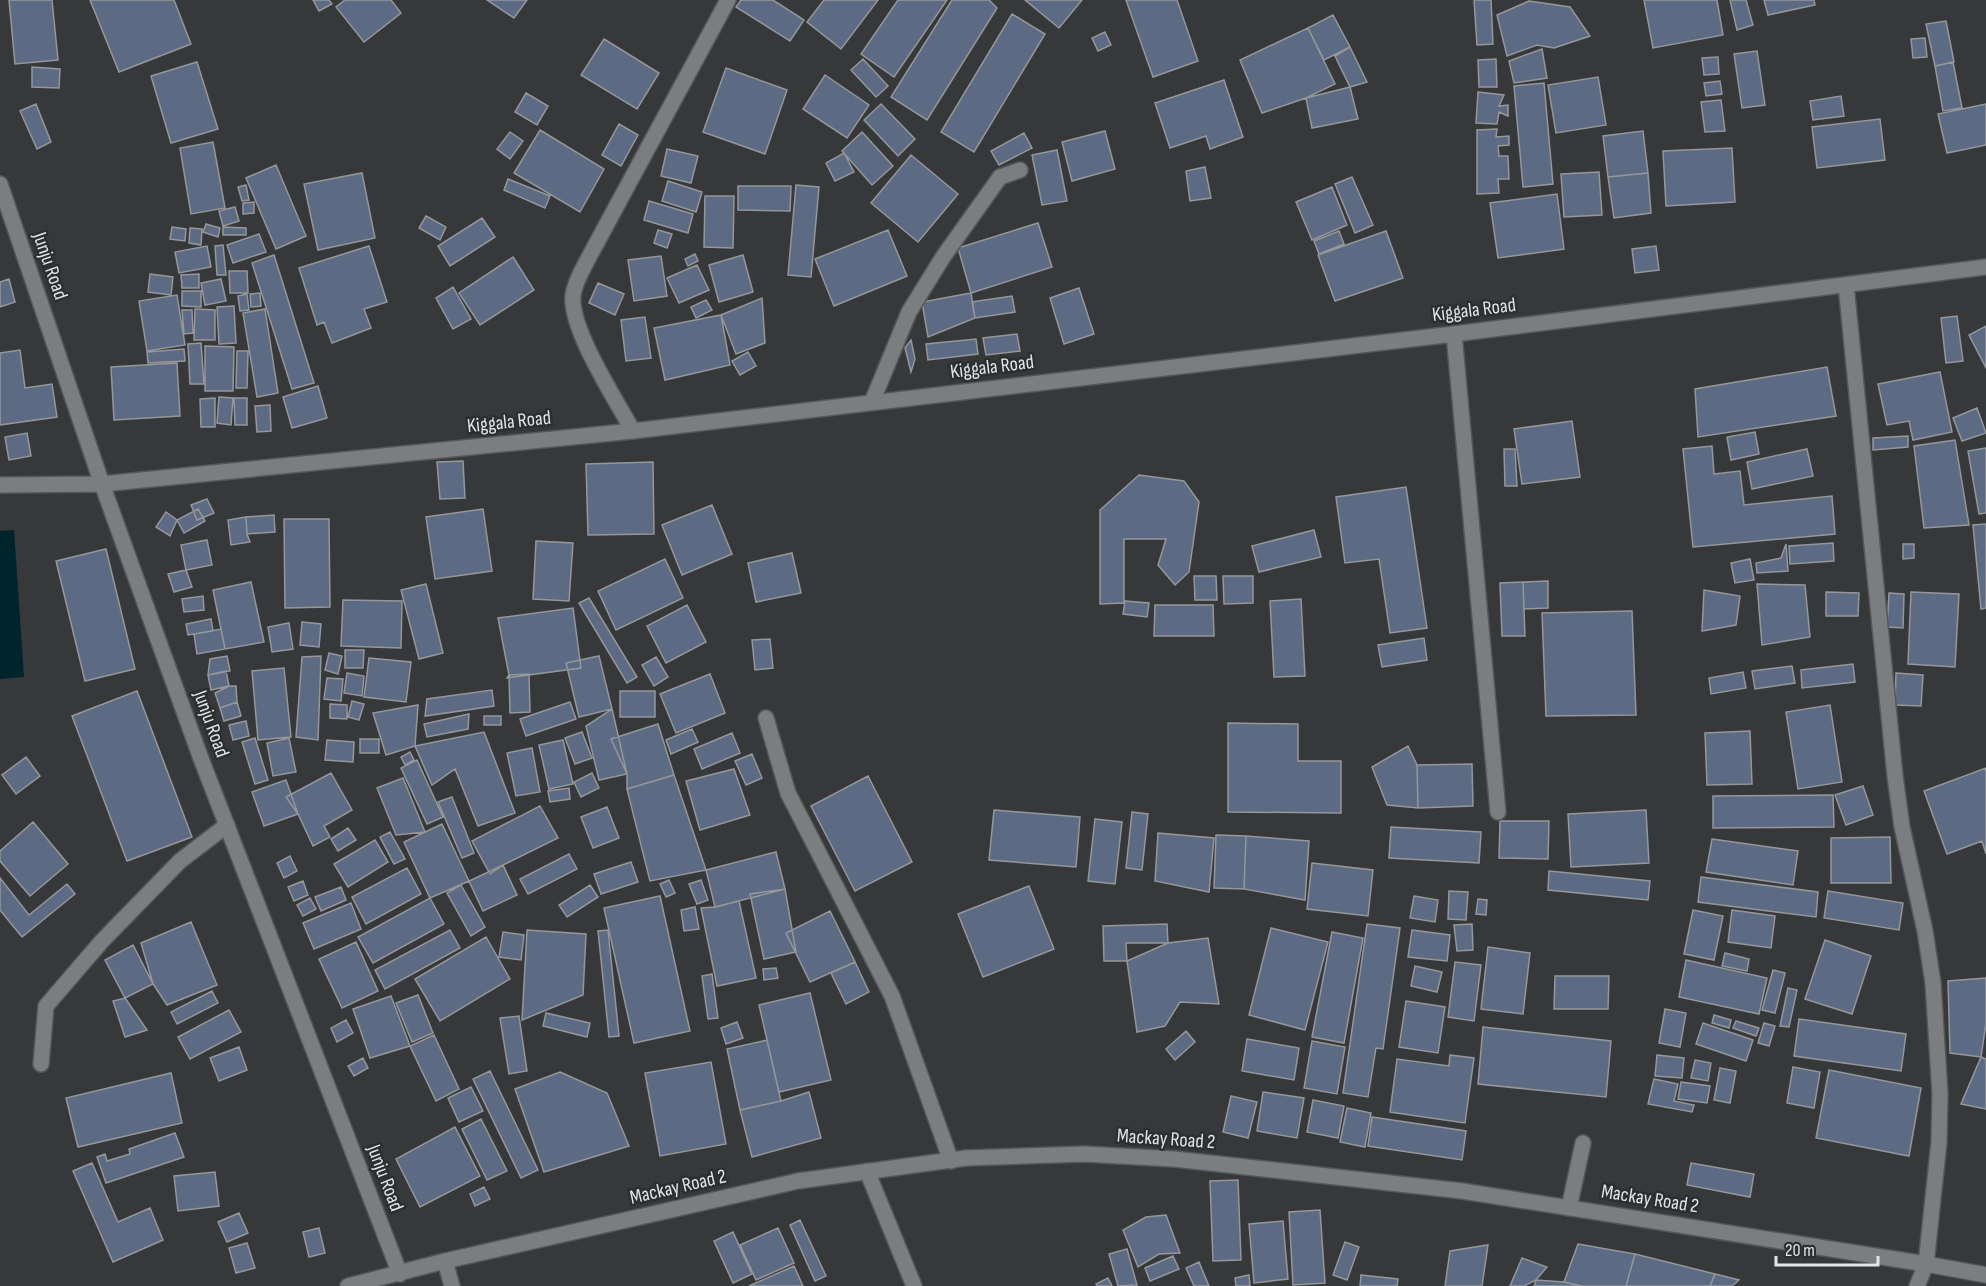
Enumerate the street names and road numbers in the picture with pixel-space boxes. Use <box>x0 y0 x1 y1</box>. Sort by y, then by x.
street label: Junju Road <box>27 228 73 303</box>
street label: Kiggala Road <box>1431 293 1517 327</box>
street label: Kiggala Road <box>949 350 1035 384</box>
street label: Kiggala Road <box>466 406 552 438</box>
street label: Junju Road <box>188 686 234 761</box>
street label: Mackay Road 2 <box>1116 1124 1216 1154</box>
street label: Junju Road <box>361 1140 409 1215</box>
street label: Mackay Road 2 <box>627 1164 729 1210</box>
street label: Mackay Road 2 <box>1600 1179 1700 1219</box>

